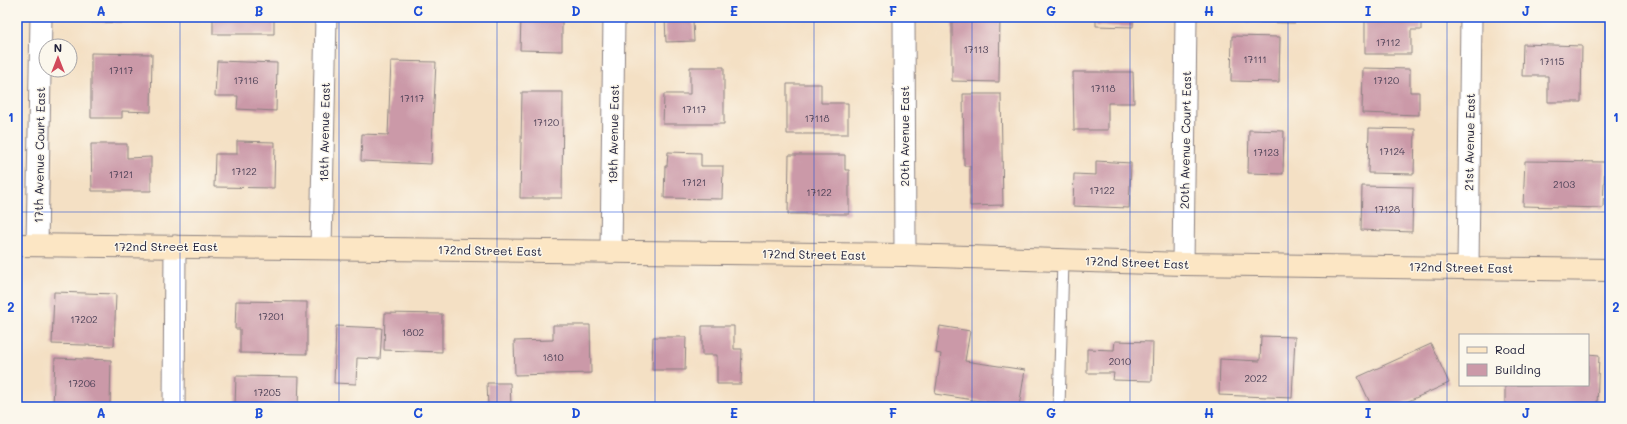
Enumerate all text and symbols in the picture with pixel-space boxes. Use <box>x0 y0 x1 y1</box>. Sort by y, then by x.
text: A <box>96 2 106 19</box>
text: B <box>255 2 264 19</box>
text: C <box>413 2 423 19</box>
text: D <box>571 2 581 19</box>
text: E <box>730 2 738 19</box>
text: F <box>889 2 897 19</box>
text: G <box>1046 2 1056 19</box>
text: H <box>1204 2 1214 19</box>
text: I <box>1365 2 1372 19</box>
text: J <box>1522 2 1530 19</box>
house number: 17112 <box>1376 35 1400 49</box>
north arrow <box>38 38 78 78</box>
text: N <box>54 40 62 55</box>
house number: 17113 <box>964 42 989 56</box>
house number: 17111 <box>1243 52 1267 66</box>
house number: 17115 <box>1540 54 1565 68</box>
house number: 17117 <box>109 63 134 77</box>
street label: 20th Avenue Court East <box>1176 71 1194 209</box>
house number: 17116 <box>233 73 259 87</box>
house number: 17120 <box>1373 73 1399 87</box>
house number: 17118 <box>1090 81 1116 95</box>
street label: 18th Avenue East <box>315 82 333 182</box>
street label: 19th Avenue East <box>604 84 622 184</box>
street label: 20th Avenue East <box>896 86 912 186</box>
street label: 17th Avenue Court East <box>30 87 48 223</box>
house number: 17117 <box>400 91 425 105</box>
street label: 21st Avenue East <box>1460 93 1478 191</box>
house number: 17117 <box>682 102 707 116</box>
text: 1 <box>8 108 14 125</box>
text: 1 <box>1613 108 1619 125</box>
house number: 17118 <box>804 111 830 125</box>
house number: 17120 <box>533 115 559 129</box>
house number: 17124 <box>1379 144 1405 158</box>
house number: 17123 <box>1253 145 1279 159</box>
house number: 17122 <box>231 164 257 178</box>
house number: 17121 <box>109 167 133 181</box>
house number: 17121 <box>682 175 706 189</box>
house number: 2103 <box>1553 177 1575 191</box>
house number: 17122 <box>1089 183 1115 197</box>
house number: 17122 <box>806 185 832 199</box>
house number: 17128 <box>1374 202 1400 216</box>
street label: 172nd Street East <box>114 238 218 254</box>
street label: 172nd Street East <box>438 241 542 259</box>
street label: 172nd Street East <box>762 245 866 263</box>
street label: 172nd Street East <box>1085 252 1189 272</box>
street label: 172nd Street East <box>1409 258 1513 276</box>
text: 2 <box>7 298 15 315</box>
text: 2 <box>1612 298 1620 315</box>
house number: 17201 <box>258 309 284 323</box>
house number: 17202 <box>70 312 98 326</box>
house number: 1802 <box>402 325 424 339</box>
legend <box>1459 334 1589 386</box>
text: Road <box>1495 341 1525 357</box>
house number: 1810 <box>542 350 564 364</box>
house number: 2010 <box>1109 354 1131 368</box>
text: Building <box>1495 361 1541 377</box>
house number: 2022 <box>1245 371 1267 385</box>
house number: 17206 <box>68 376 96 390</box>
house number: 17205 <box>253 385 281 399</box>
text: A <box>96 404 106 421</box>
text: B <box>255 404 264 421</box>
text: C <box>413 404 423 421</box>
text: D <box>571 404 581 421</box>
text: E <box>730 404 738 421</box>
text: F <box>889 404 897 421</box>
text: G <box>1046 404 1056 421</box>
text: H <box>1204 404 1214 421</box>
text: I <box>1365 404 1372 421</box>
text: J <box>1522 404 1530 421</box>

